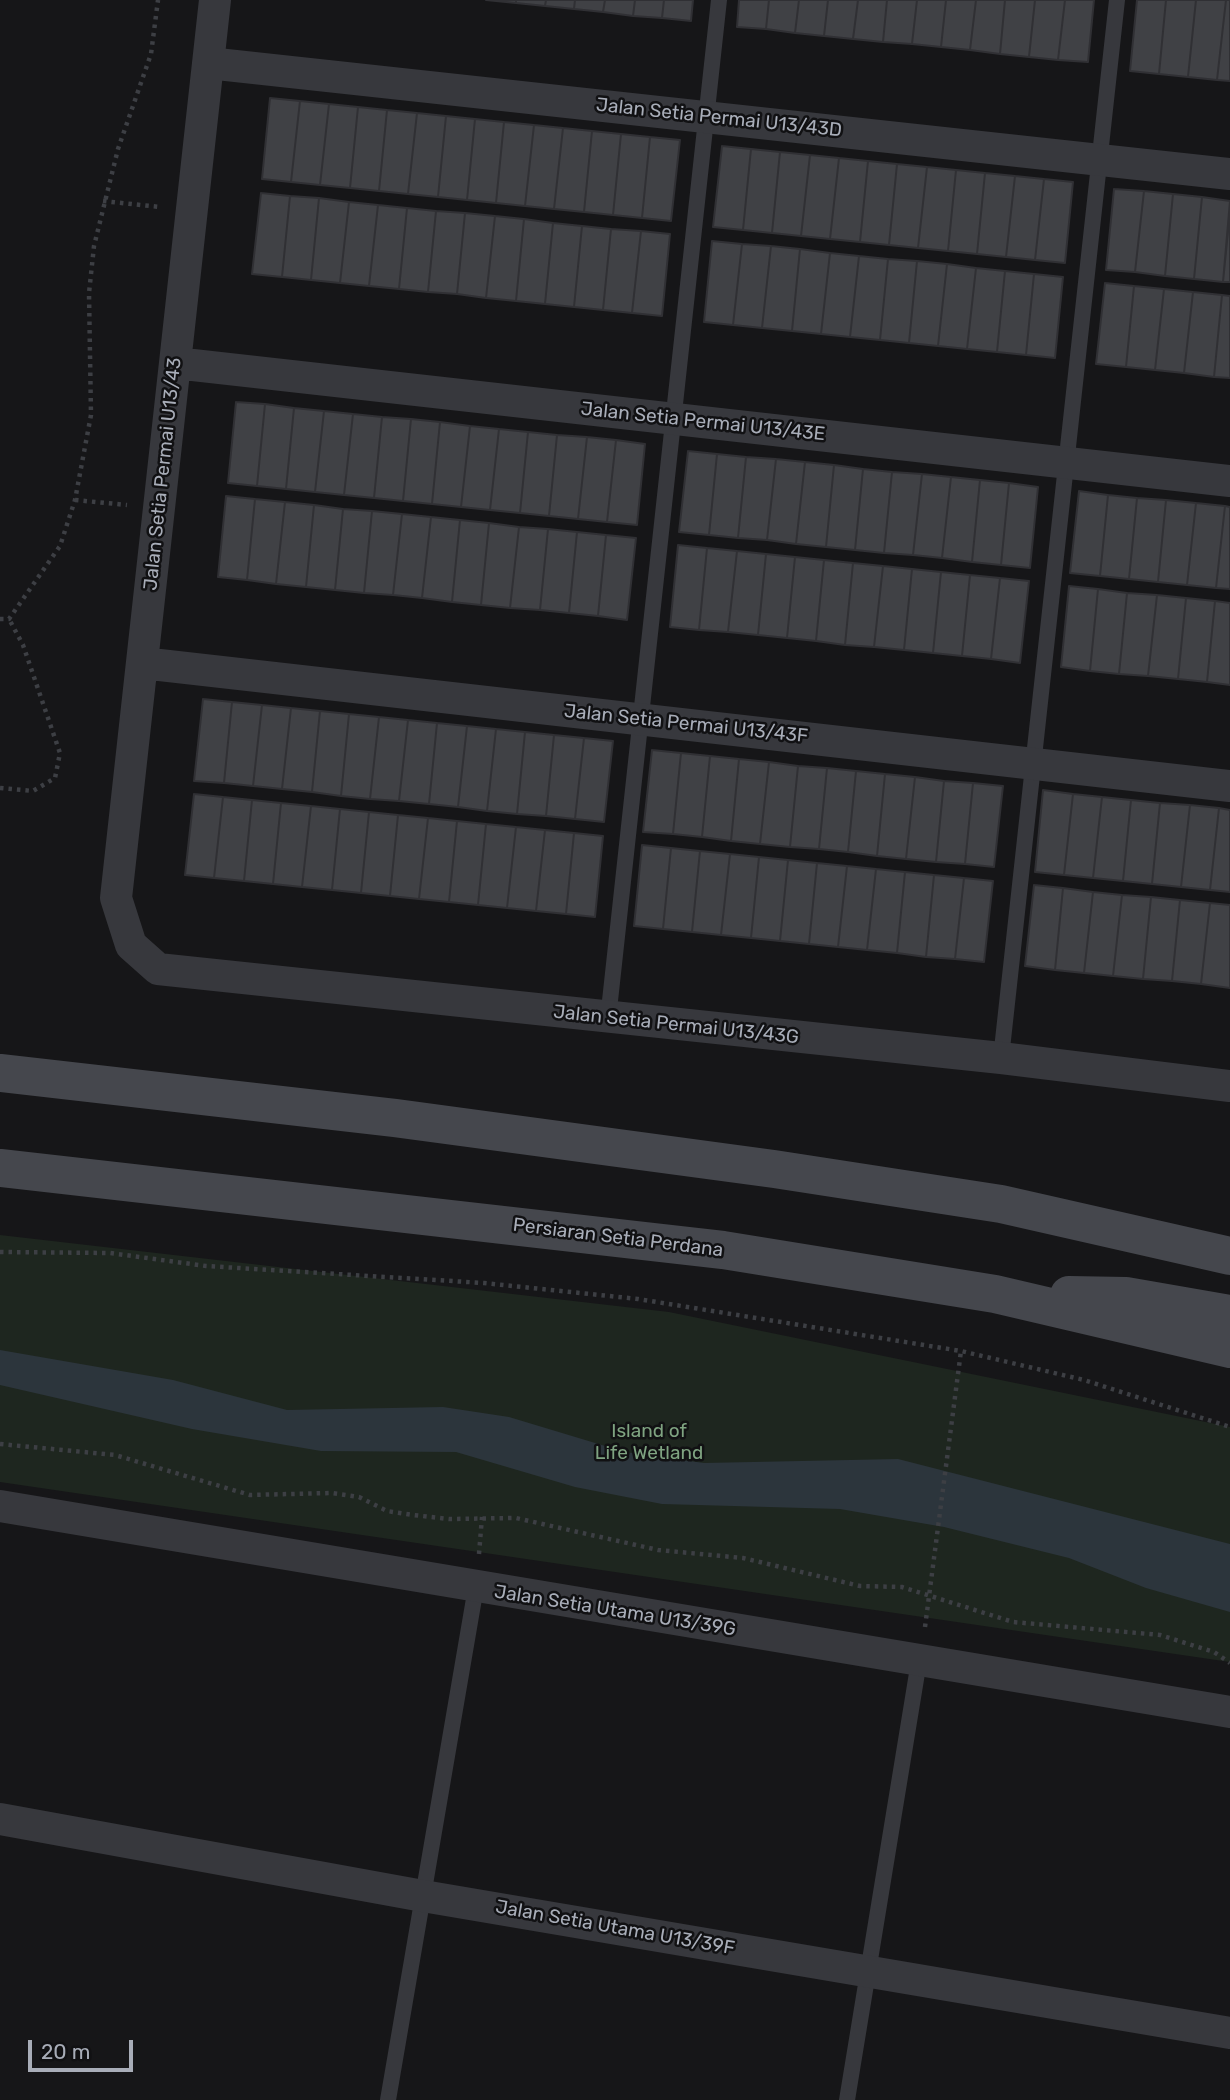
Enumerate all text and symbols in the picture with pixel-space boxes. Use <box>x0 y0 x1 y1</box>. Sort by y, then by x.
street label: Jalan Setia Permai U13/43D <box>595 94 843 142</box>
street label: Jalan Setia Permai U13/43 <box>139 356 187 592</box>
street label: Jalan Setia Permai U13/43E <box>580 398 826 446</box>
street label: Jalan Setia Permai U13/43F <box>563 700 809 748</box>
street label: Jalan Setia Permai U13/43G <box>552 1001 800 1049</box>
street label: Persiaran Setia Perdana <box>512 1214 724 1262</box>
park label: Island of Life Wetland <box>595 1421 703 1465</box>
street label: Jalan Setia Utama U13/39G <box>493 1581 737 1641</box>
street label: Jalan Setia Utama U13/39F <box>494 1896 736 1960</box>
scale bar <box>32 2026 136 2070</box>
text: 20 m <box>41 2039 90 2064</box>

